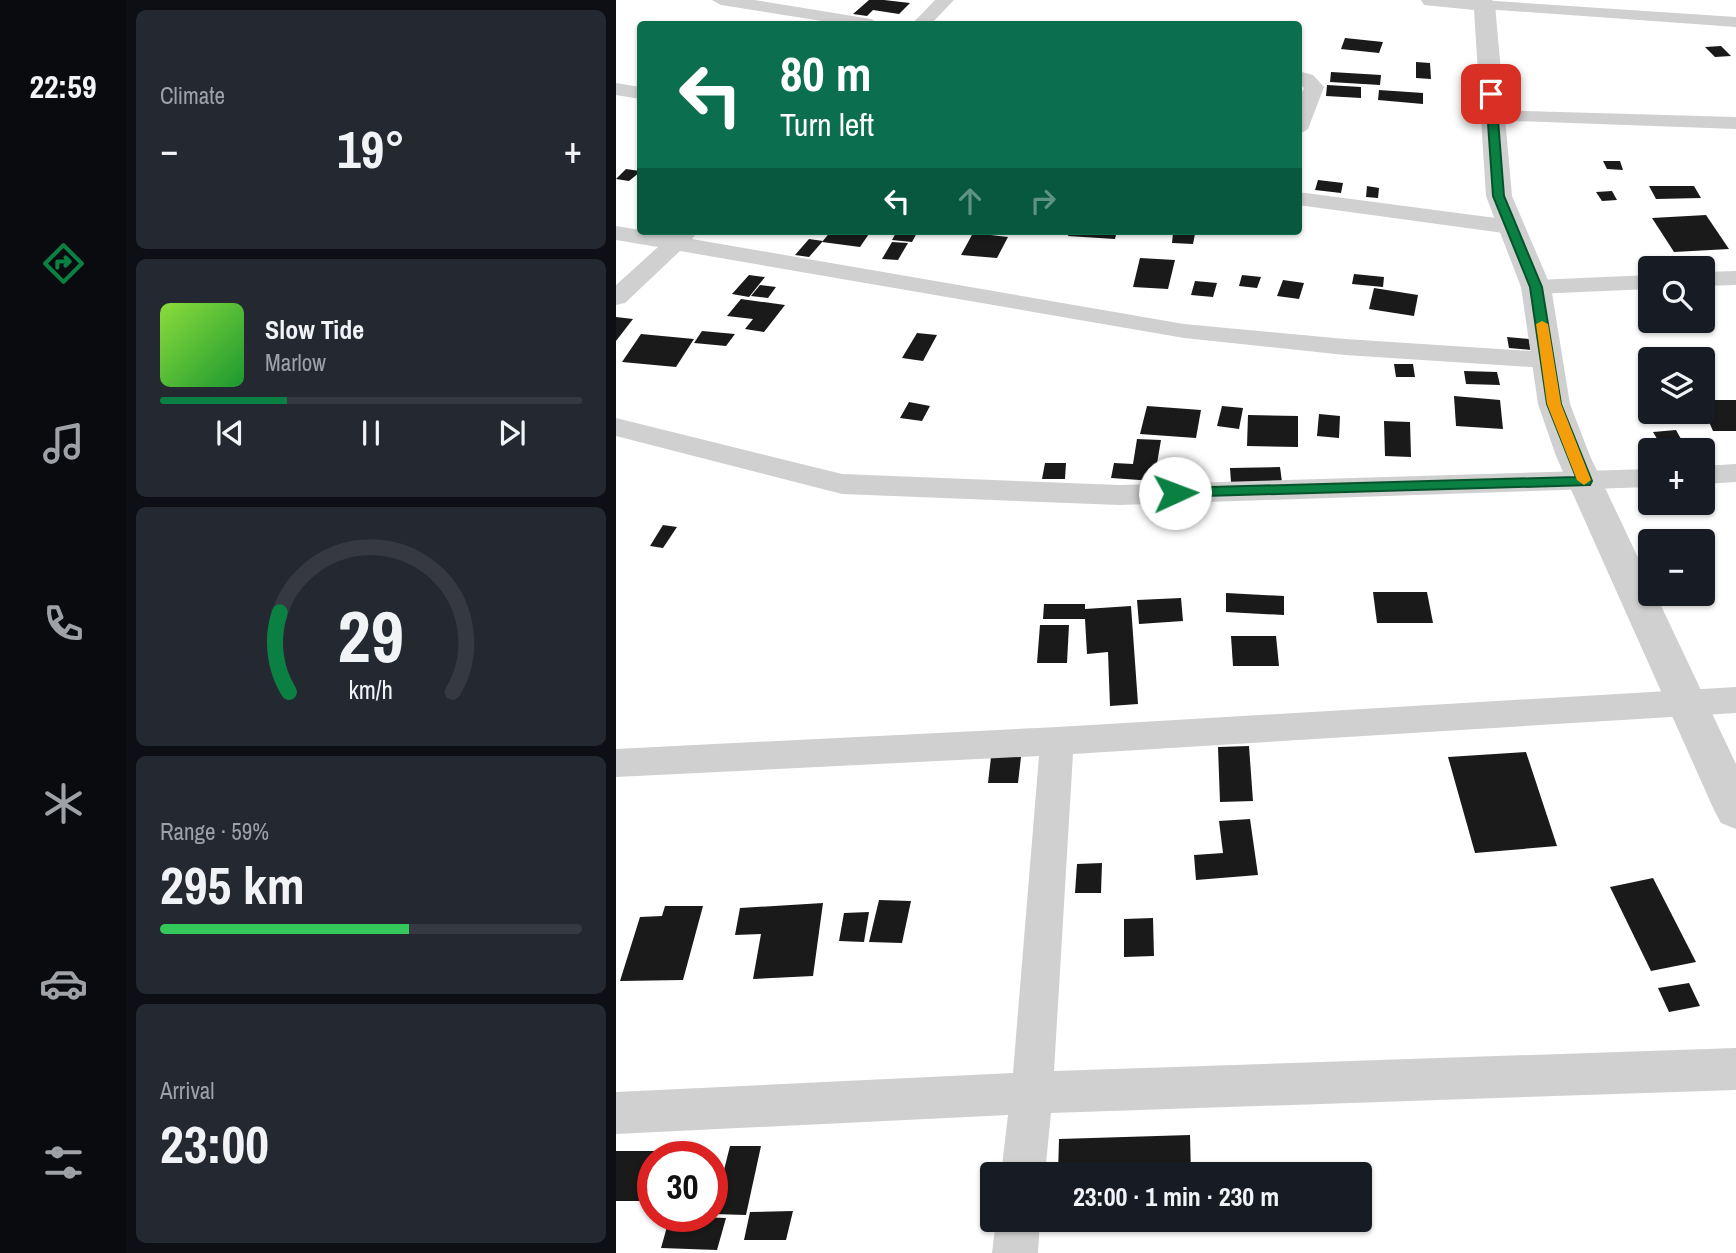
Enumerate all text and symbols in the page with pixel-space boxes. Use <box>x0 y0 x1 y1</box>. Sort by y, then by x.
text: 80 m <box>780 40 872 106</box>
icon: left <box>665 49 756 140</box>
pin <box>1461 64 1521 124</box>
text: 22:59 <box>29 65 97 108</box>
icon: arrive <box>1472 75 1510 113</box>
text: Climate <box>160 80 225 111</box>
text: Turn left <box>780 103 874 146</box>
text: 19° <box>337 114 405 184</box>
text: − <box>160 124 178 175</box>
text: + <box>564 124 582 175</box>
icon: left <box>878 182 916 220</box>
icon: ahead <box>951 182 989 220</box>
icon: right <box>1024 182 1062 220</box>
icon: directions <box>39 239 88 288</box>
map controls <box>1638 256 1715 606</box>
button: search <box>1638 256 1715 333</box>
text: Slow Tide <box>265 312 364 347</box>
text: Marlow <box>265 347 326 378</box>
button: layers <box>1638 347 1715 424</box>
icon: previous <box>211 414 249 452</box>
icon: pause <box>352 414 390 452</box>
icon: next <box>493 414 531 452</box>
icon: music <box>39 419 88 468</box>
button: + <box>1638 438 1715 515</box>
position arrow <box>1138 456 1212 530</box>
button: − <box>1638 529 1715 606</box>
text: 29 <box>338 588 404 686</box>
icon: phone <box>39 599 88 648</box>
text: km/h <box>349 673 393 707</box>
icon: climate <box>39 779 88 828</box>
text: Range · 59% <box>160 816 269 847</box>
text: 295 km <box>160 850 305 920</box>
icon: car <box>39 959 88 1008</box>
text: Arrival <box>160 1075 215 1106</box>
text: 23:00 <box>160 1109 269 1179</box>
icon: filters <box>39 1138 88 1187</box>
speed limit sign: 30 <box>637 1141 728 1232</box>
text: 23:00 · 1 min · 230 m <box>1073 1179 1279 1214</box>

